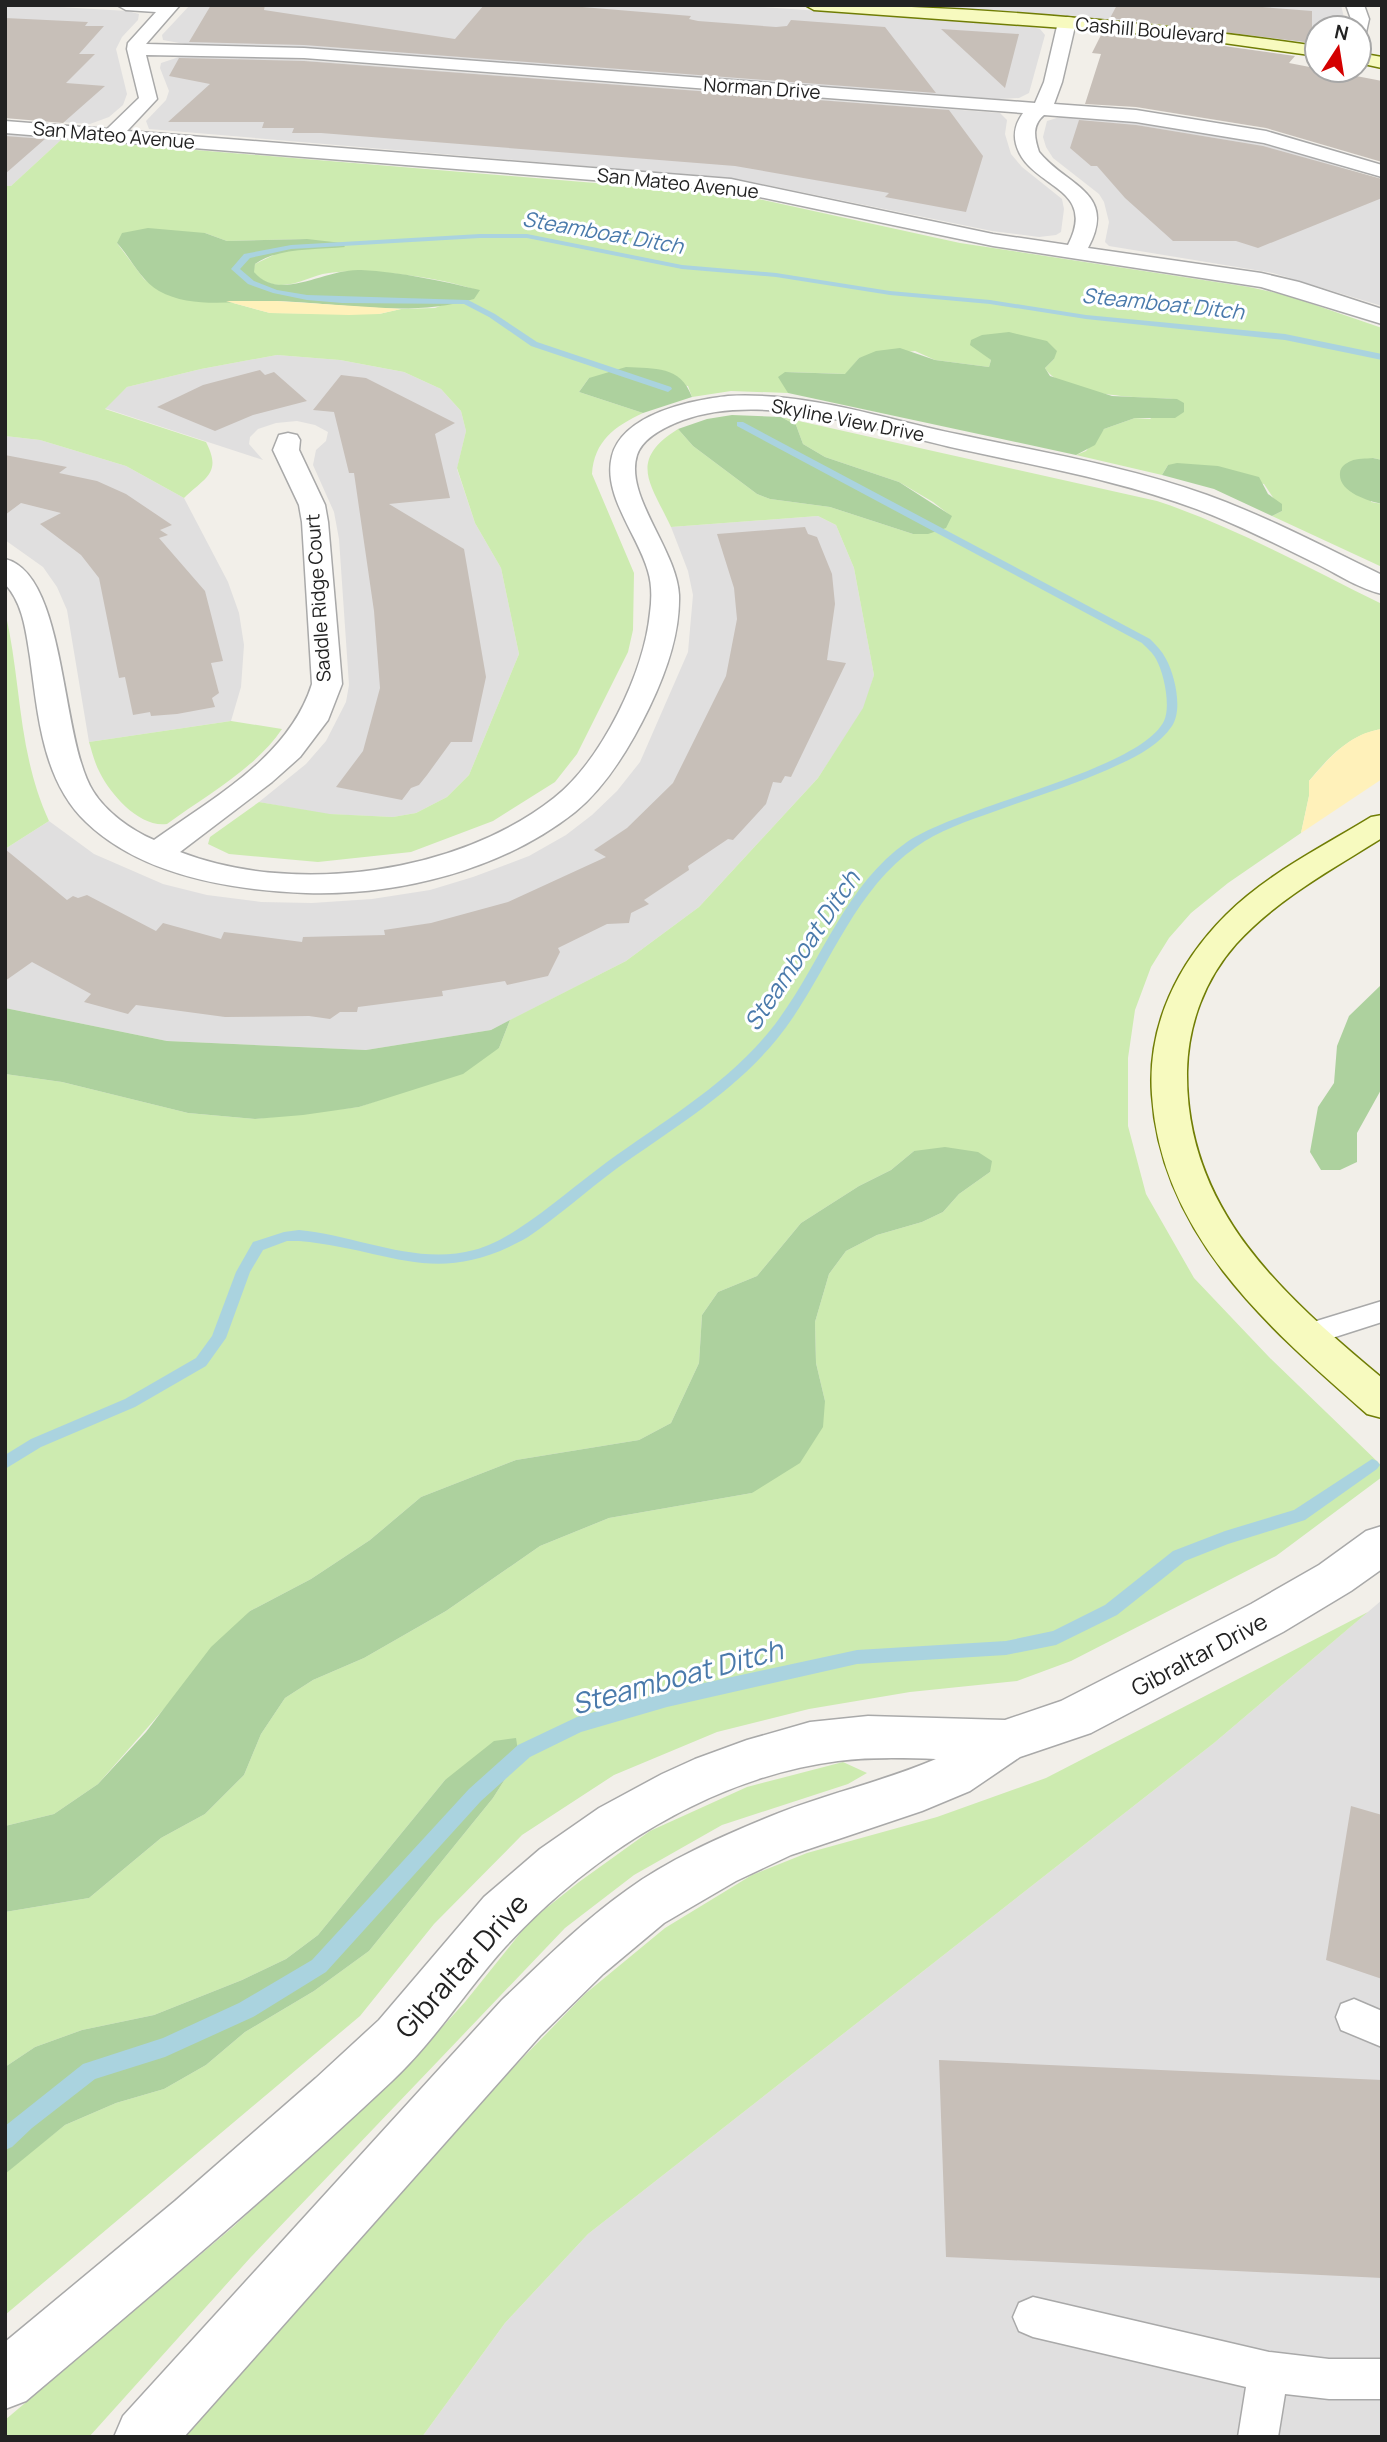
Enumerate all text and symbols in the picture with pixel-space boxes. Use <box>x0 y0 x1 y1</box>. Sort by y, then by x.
street label: Cashill Boulevard <box>1074 11 1226 49</box>
north arrow <box>1303 14 1373 84</box>
text: N <box>1332 18 1351 47</box>
street label: Norman Drive <box>703 71 821 105</box>
street label: San Mateo Avenue <box>32 115 196 155</box>
street label: San Mateo Avenue <box>596 162 760 204</box>
water label: Steamboat Ditch <box>520 204 687 260</box>
water label: Steamboat Ditch <box>1081 281 1247 326</box>
street label: Skyline View Drive <box>769 392 927 448</box>
street label: Saddle Ridge Court <box>299 513 337 683</box>
water label: Steamboat Ditch <box>735 863 867 1036</box>
street label: Gibraltar Drive <box>1125 1605 1273 1703</box>
water label: Steamboat Ditch <box>567 1629 788 1722</box>
street label: Gibraltar Drive <box>386 1885 536 2045</box>

